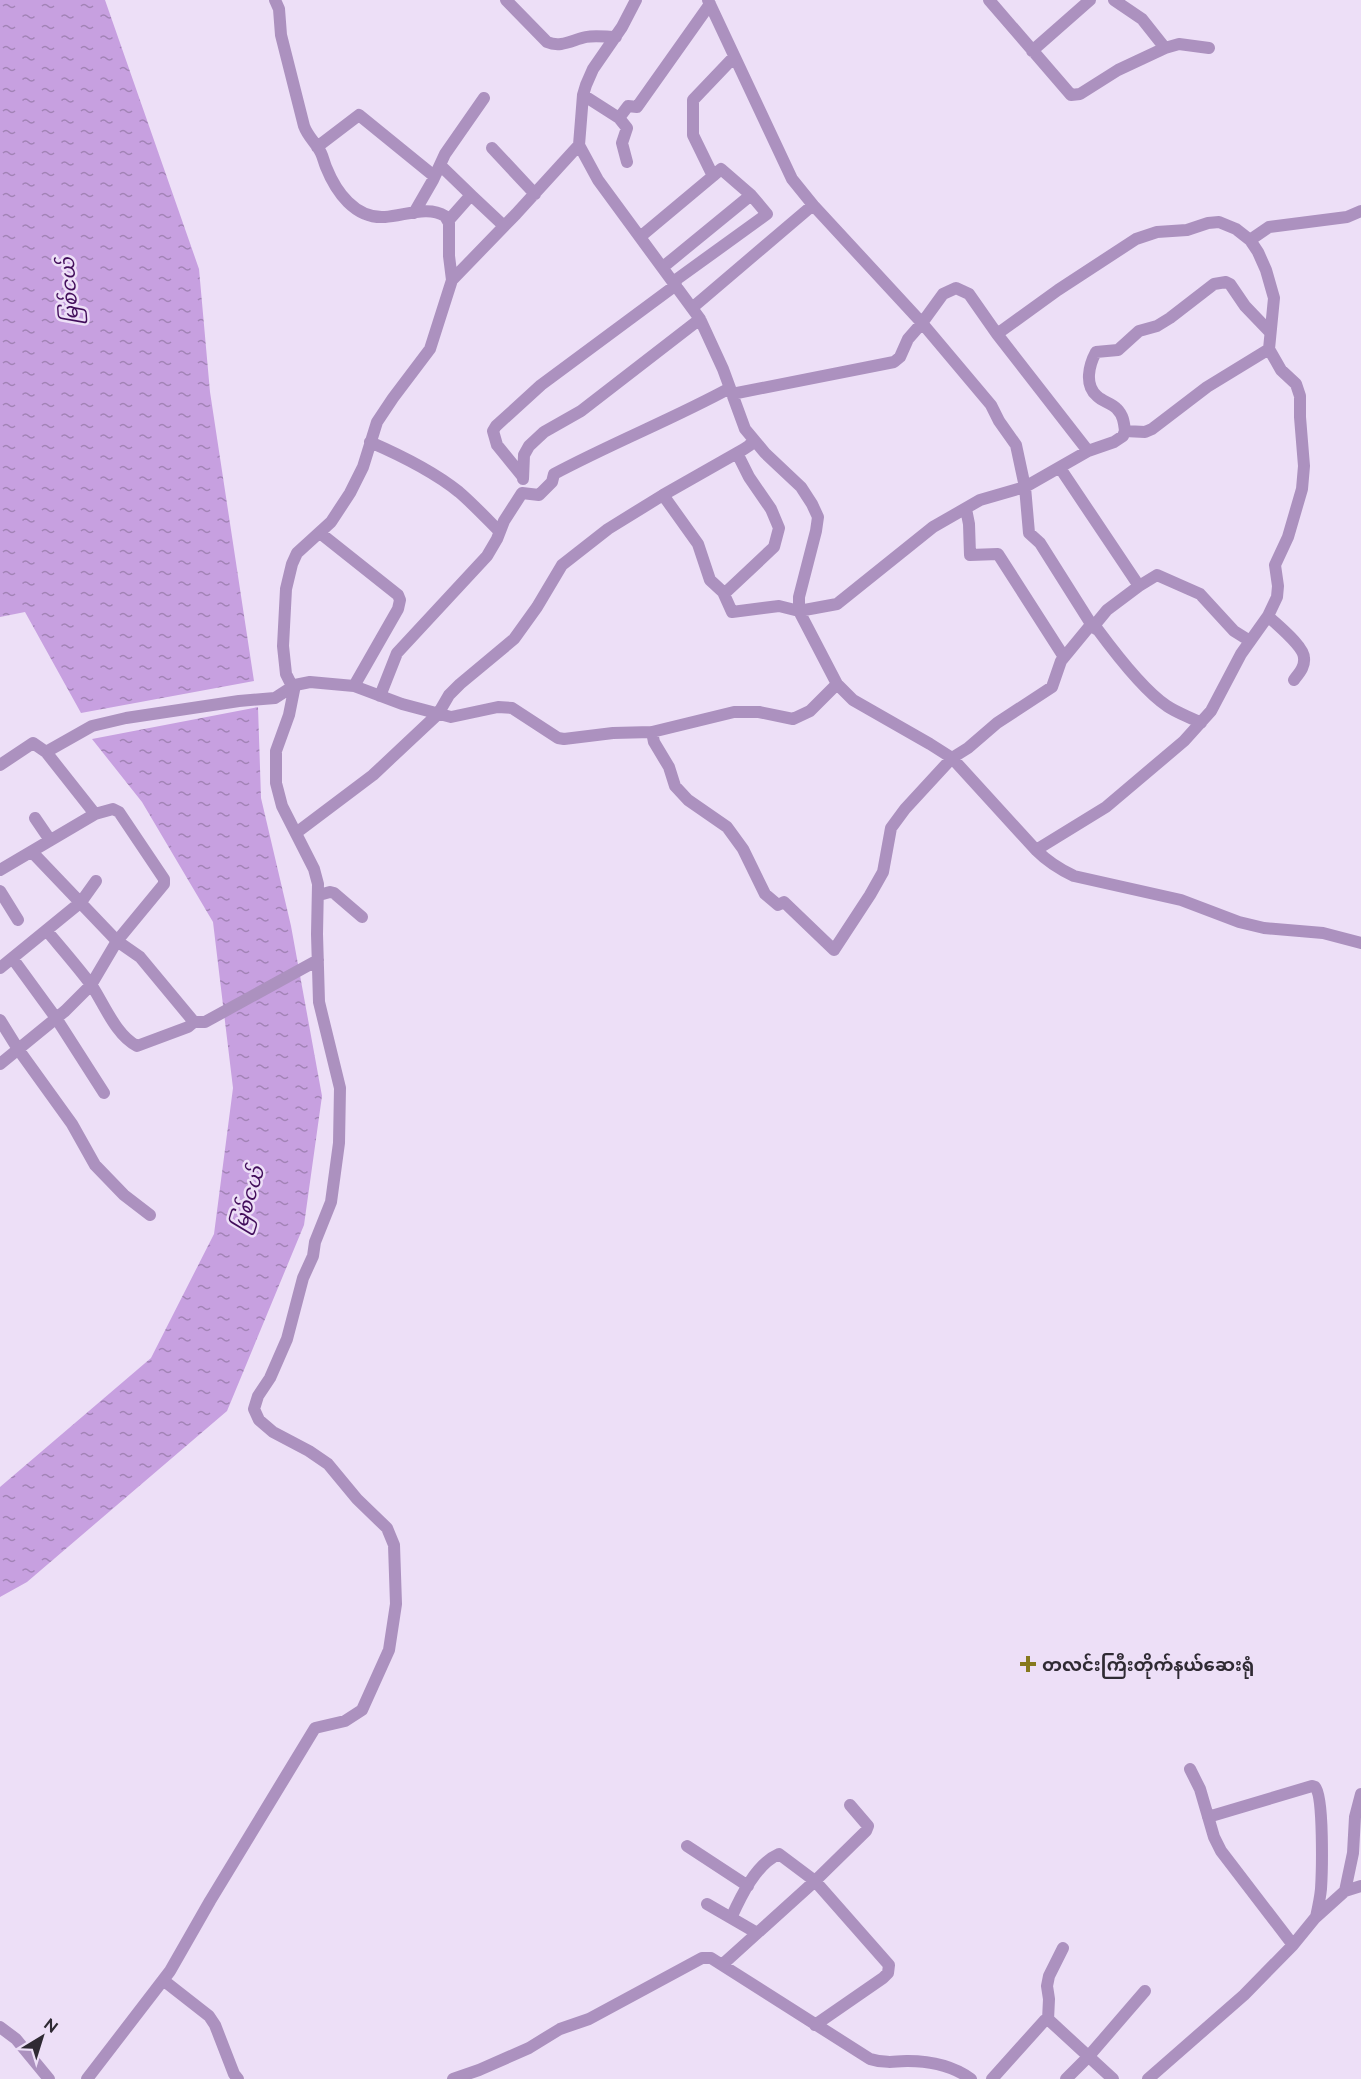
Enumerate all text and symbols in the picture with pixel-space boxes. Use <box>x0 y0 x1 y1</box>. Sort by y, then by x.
water label: မြစ်ငယ် <box>53 255 88 325</box>
water label: မြစ်ငယ် <box>225 1161 275 1236</box>
place label: တလင်းကြီးတိုက်နယ်ဆေးရုံ <box>1042 1653 1254 1679</box>
marker: တလင်းကြီးတိုက်နယ်ဆေးရုံ <box>1019 1655 1037 1673</box>
north arrow <box>12 2007 72 2067</box>
text: N <box>40 2014 62 2037</box>

